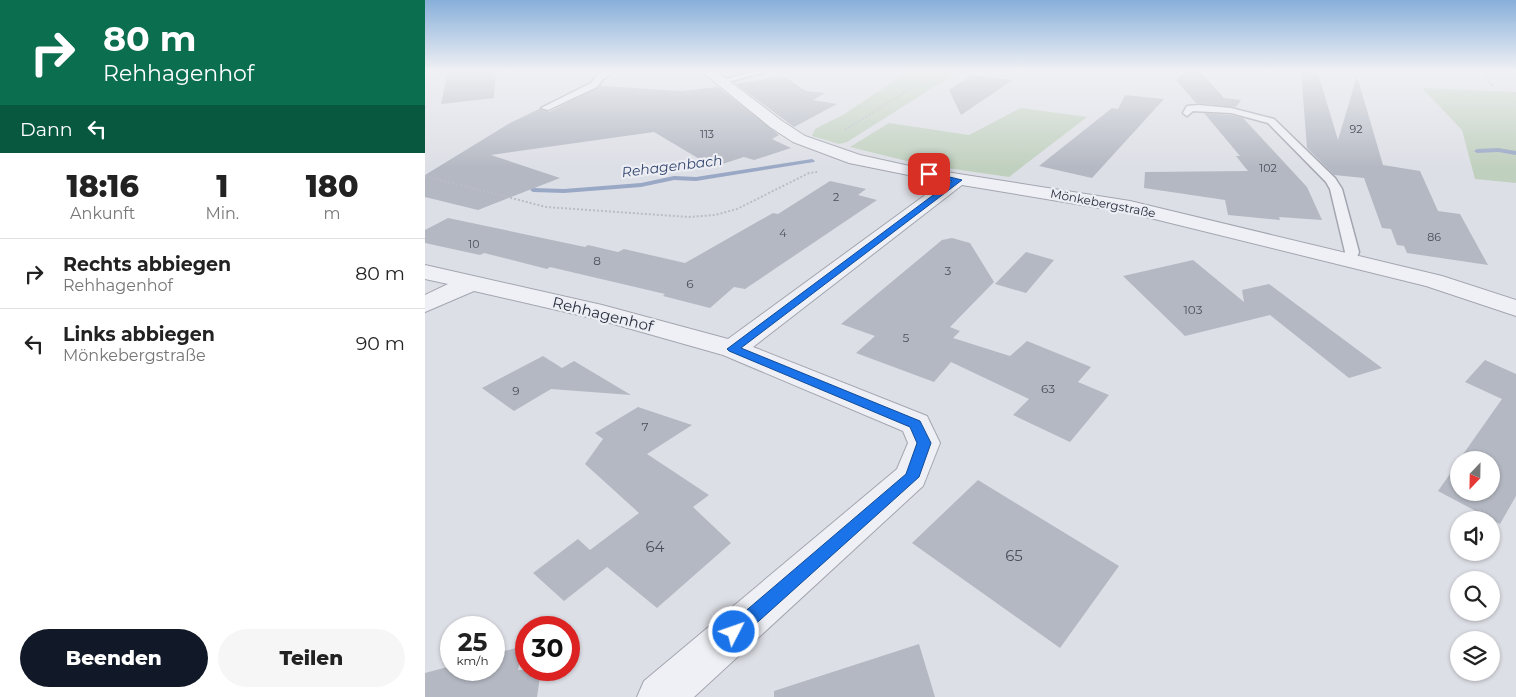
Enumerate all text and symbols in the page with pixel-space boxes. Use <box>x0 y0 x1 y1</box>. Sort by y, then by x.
text: 80 m <box>103 17 197 60</box>
icon: right <box>20 20 85 85</box>
text: Rehhagenhof <box>103 60 254 87</box>
icon: left <box>83 115 111 143</box>
text: Dann <box>20 118 73 141</box>
house number: 92 <box>1350 122 1362 136</box>
house number: 113 <box>700 127 714 141</box>
water label: Rehagenbach <box>621 151 723 181</box>
pin <box>908 153 950 195</box>
icon: arrive <box>915 160 943 188</box>
house number: 102 <box>1259 161 1277 175</box>
text: 18:16 <box>67 168 139 205</box>
text: 1 <box>216 168 228 205</box>
text: 180 <box>306 168 358 205</box>
street label: Mönkebergstraße <box>1049 185 1157 221</box>
house number: 2 <box>833 190 839 204</box>
text: Ankunft <box>70 204 135 223</box>
text: Min. <box>205 204 239 223</box>
text: m <box>324 204 341 223</box>
house number: 4 <box>779 226 787 240</box>
house number: 86 <box>1427 230 1441 244</box>
house number: 10 <box>468 237 480 251</box>
text: Rechts abbiegen <box>63 253 231 276</box>
house number: 8 <box>593 253 601 268</box>
icon: right <box>20 260 48 288</box>
text: 80 m <box>355 262 405 285</box>
house number: 3 <box>945 263 952 278</box>
text: Rehhagenhof <box>63 276 173 295</box>
house number: 6 <box>686 276 694 291</box>
street label: Rehhagenhof <box>551 292 656 336</box>
house number: 103 <box>1184 302 1203 317</box>
text: Links abbiegen <box>63 323 215 346</box>
icon: left <box>20 330 48 358</box>
house number: 5 <box>903 330 910 345</box>
text: 90 m <box>356 332 405 355</box>
text: Mönkebergstraße <box>63 346 206 365</box>
house number: 63 <box>1041 381 1055 396</box>
house number: 9 <box>512 383 520 398</box>
house number: 7 <box>641 419 649 434</box>
north arrow <box>1450 451 1500 501</box>
map controls <box>1450 451 1500 681</box>
button: sound <box>1450 511 1500 561</box>
house number: 64 <box>645 537 665 556</box>
house number: 65 <box>1005 546 1023 565</box>
button: search <box>1450 571 1500 621</box>
position arrow <box>707 605 759 657</box>
speed limit sign: 30 <box>515 616 580 681</box>
text: 25 <box>458 627 487 657</box>
button: Beenden <box>20 629 208 687</box>
button: Teilen <box>218 629 405 687</box>
button: layers <box>1450 631 1500 681</box>
text: km/h <box>456 653 489 668</box>

